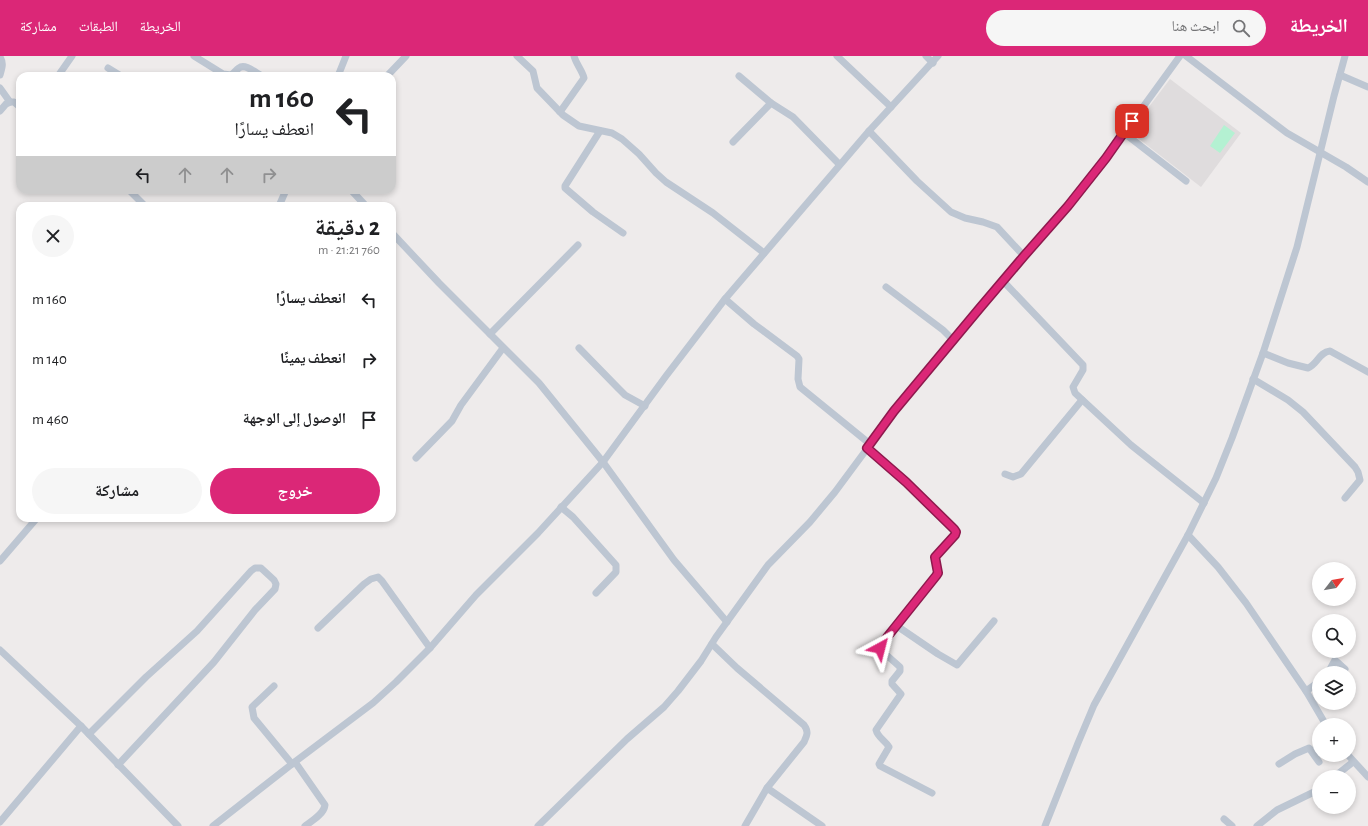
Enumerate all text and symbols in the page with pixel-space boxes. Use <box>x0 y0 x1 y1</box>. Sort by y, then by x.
search box <box>986 10 1266 46</box>
icon: search <box>1230 17 1252 39</box>
text: الخريطة <box>1290 17 1348 36</box>
text: ابحث هنا <box>1171 19 1220 34</box>
text: مشاركة <box>20 20 57 34</box>
text: الطبقات <box>79 20 118 34</box>
text: الخريطة <box>140 20 181 34</box>
text: 160 m <box>249 85 314 113</box>
icon: left <box>328 88 380 140</box>
pin <box>1115 104 1149 138</box>
icon: arrive <box>1121 110 1143 132</box>
text: انعطف يسارًا <box>234 121 314 139</box>
icon: left <box>132 164 154 186</box>
icon: ahead <box>174 164 196 186</box>
icon: ahead <box>216 164 238 186</box>
icon: right <box>258 164 280 186</box>
button: close <box>32 215 74 257</box>
text: 2 دقيقة <box>315 216 380 240</box>
text: 760 m · 21:21 <box>318 244 380 257</box>
icon: left <box>358 289 380 311</box>
text: انعطف يسارًا <box>276 291 346 306</box>
text: 160 m <box>32 292 67 307</box>
icon: right <box>358 349 380 371</box>
text: انعطف يمينًا <box>280 351 346 366</box>
text: 140 m <box>32 352 67 367</box>
icon: arrive <box>358 409 380 431</box>
text: الوصول إلى الوجهة <box>243 411 346 426</box>
text: 460 m <box>32 412 69 427</box>
button: مشاركة <box>32 468 202 514</box>
button: خروج <box>210 468 380 514</box>
north arrow <box>1312 562 1356 606</box>
map controls <box>1312 562 1356 814</box>
button: search <box>1312 614 1356 658</box>
position arrow <box>859 627 901 669</box>
button: layers <box>1312 666 1356 710</box>
button: + <box>1312 718 1356 762</box>
button: − <box>1312 770 1356 814</box>

